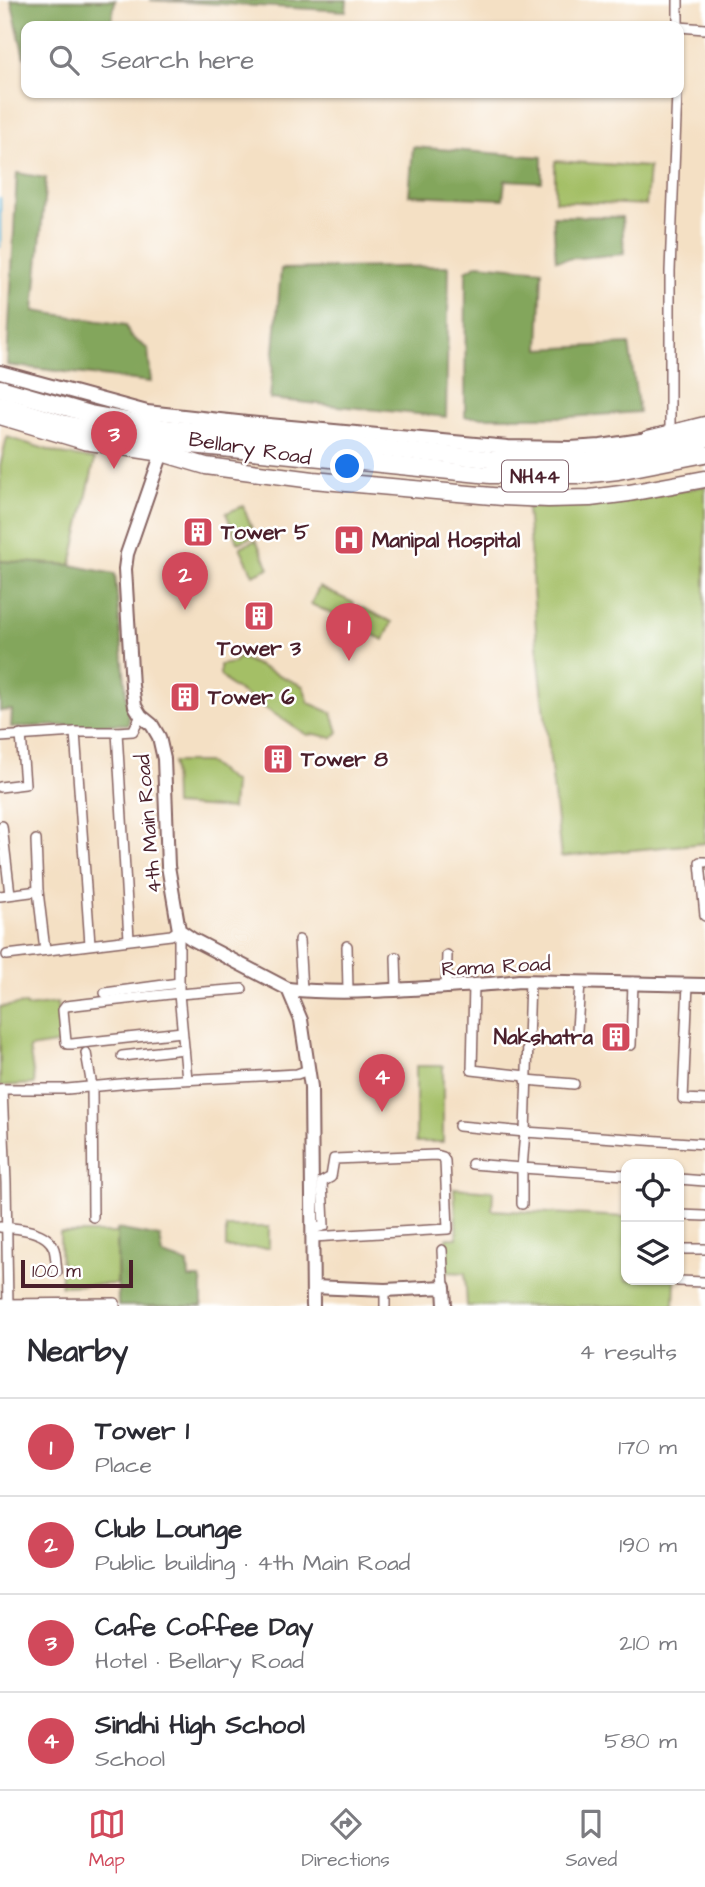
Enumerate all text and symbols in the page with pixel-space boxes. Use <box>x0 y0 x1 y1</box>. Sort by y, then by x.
search box <box>21 21 684 98</box>
icon: search <box>45 41 83 79</box>
text: Search here <box>101 42 254 78</box>
pin: 3 <box>91 411 137 469</box>
street label: Bellary Road <box>186 425 313 474</box>
your location <box>330 449 364 483</box>
road number: NH44 <box>502 461 568 491</box>
building icon: Tower 5 <box>181 515 215 549</box>
place label: Tower 5 <box>220 518 310 547</box>
hospital icon: Manipal Hospital <box>332 523 366 557</box>
place label: Manipal Hospital <box>372 526 521 556</box>
pin: 2 <box>162 552 208 610</box>
building icon: Tower 3 <box>242 599 276 633</box>
pin: 1 <box>326 603 372 661</box>
place label: Tower 3 <box>216 634 301 663</box>
building icon: Tower 6 <box>168 680 202 714</box>
place label: Tower 6 <box>207 683 295 712</box>
building icon: Tower 8 <box>261 742 295 776</box>
place label: Tower 8 <box>300 745 388 774</box>
street label: 4th Main Road <box>128 753 169 895</box>
street label: Rama Road <box>441 949 552 984</box>
building icon: Nakshatra <box>599 1020 633 1054</box>
place label: Nakshatra <box>494 1023 593 1052</box>
pin: 4 <box>359 1054 405 1112</box>
map controls <box>621 1159 684 1285</box>
button: locate <box>621 1159 684 1222</box>
button: layers <box>621 1222 684 1285</box>
scale bar <box>21 1257 133 1289</box>
text: 100 m <box>32 1258 81 1285</box>
text: Nearby <box>28 1331 128 1373</box>
text: 4 results <box>579 1336 677 1368</box>
text: Tower 1 <box>95 1413 189 1449</box>
text: 1 <box>50 1431 52 1463</box>
text: 170 m <box>618 1431 677 1463</box>
text: Place <box>95 1449 152 1481</box>
text: Club Lounge <box>95 1511 242 1547</box>
text: 2 <box>44 1529 58 1561</box>
text: 190 m <box>619 1529 677 1561</box>
text: Public building · 4th Main Road <box>95 1547 410 1579</box>
text: Cafe Coffee Day <box>95 1609 313 1645</box>
text: 3 <box>45 1627 57 1659</box>
text: 210 m <box>619 1627 677 1659</box>
text: Hotel · Bellary Road <box>95 1645 304 1677</box>
text: Sindhi High School <box>95 1707 305 1743</box>
text: 4 <box>43 1725 59 1757</box>
text: 580 m <box>604 1725 677 1757</box>
text: School <box>95 1743 165 1775</box>
tab: Map <box>88 1805 126 1874</box>
tab: Directions <box>301 1805 390 1874</box>
tab: Saved <box>565 1805 617 1874</box>

